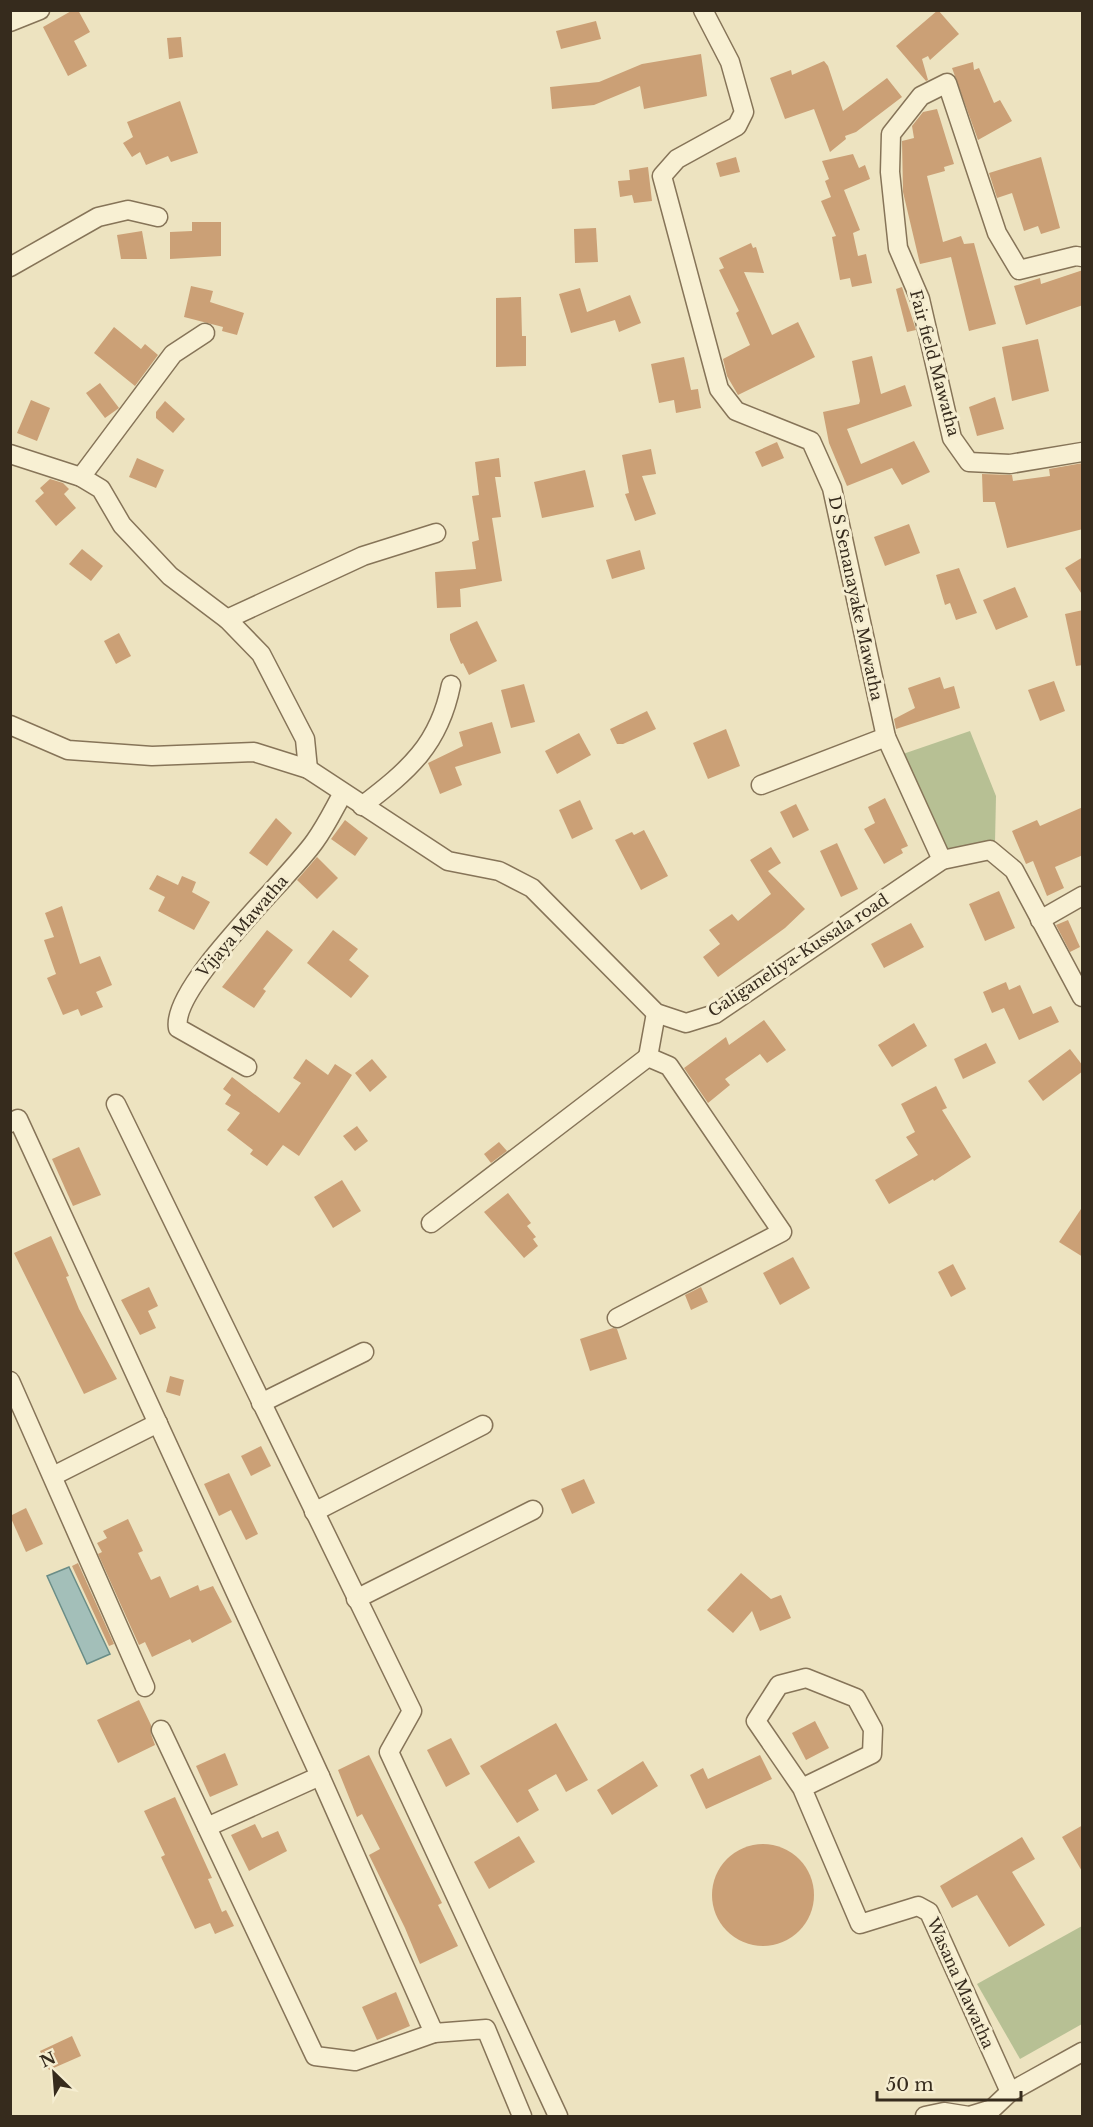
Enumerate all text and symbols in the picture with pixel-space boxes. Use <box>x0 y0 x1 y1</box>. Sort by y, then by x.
street label: Fair field Mawatha <box>906 288 964 438</box>
street label: D S Senanayake Mawatha <box>825 494 888 702</box>
street label: Vijaya Mawatha <box>192 871 292 982</box>
street label: Galiganeliya-Kussala road <box>704 889 892 1021</box>
street label: Wasana Mawatha <box>923 1914 999 2052</box>
north arrow <box>24 2043 84 2103</box>
text: N <box>37 2047 59 2072</box>
scale bar <box>877 2064 1021 2102</box>
text: 50 m <box>886 2074 934 2096</box>

